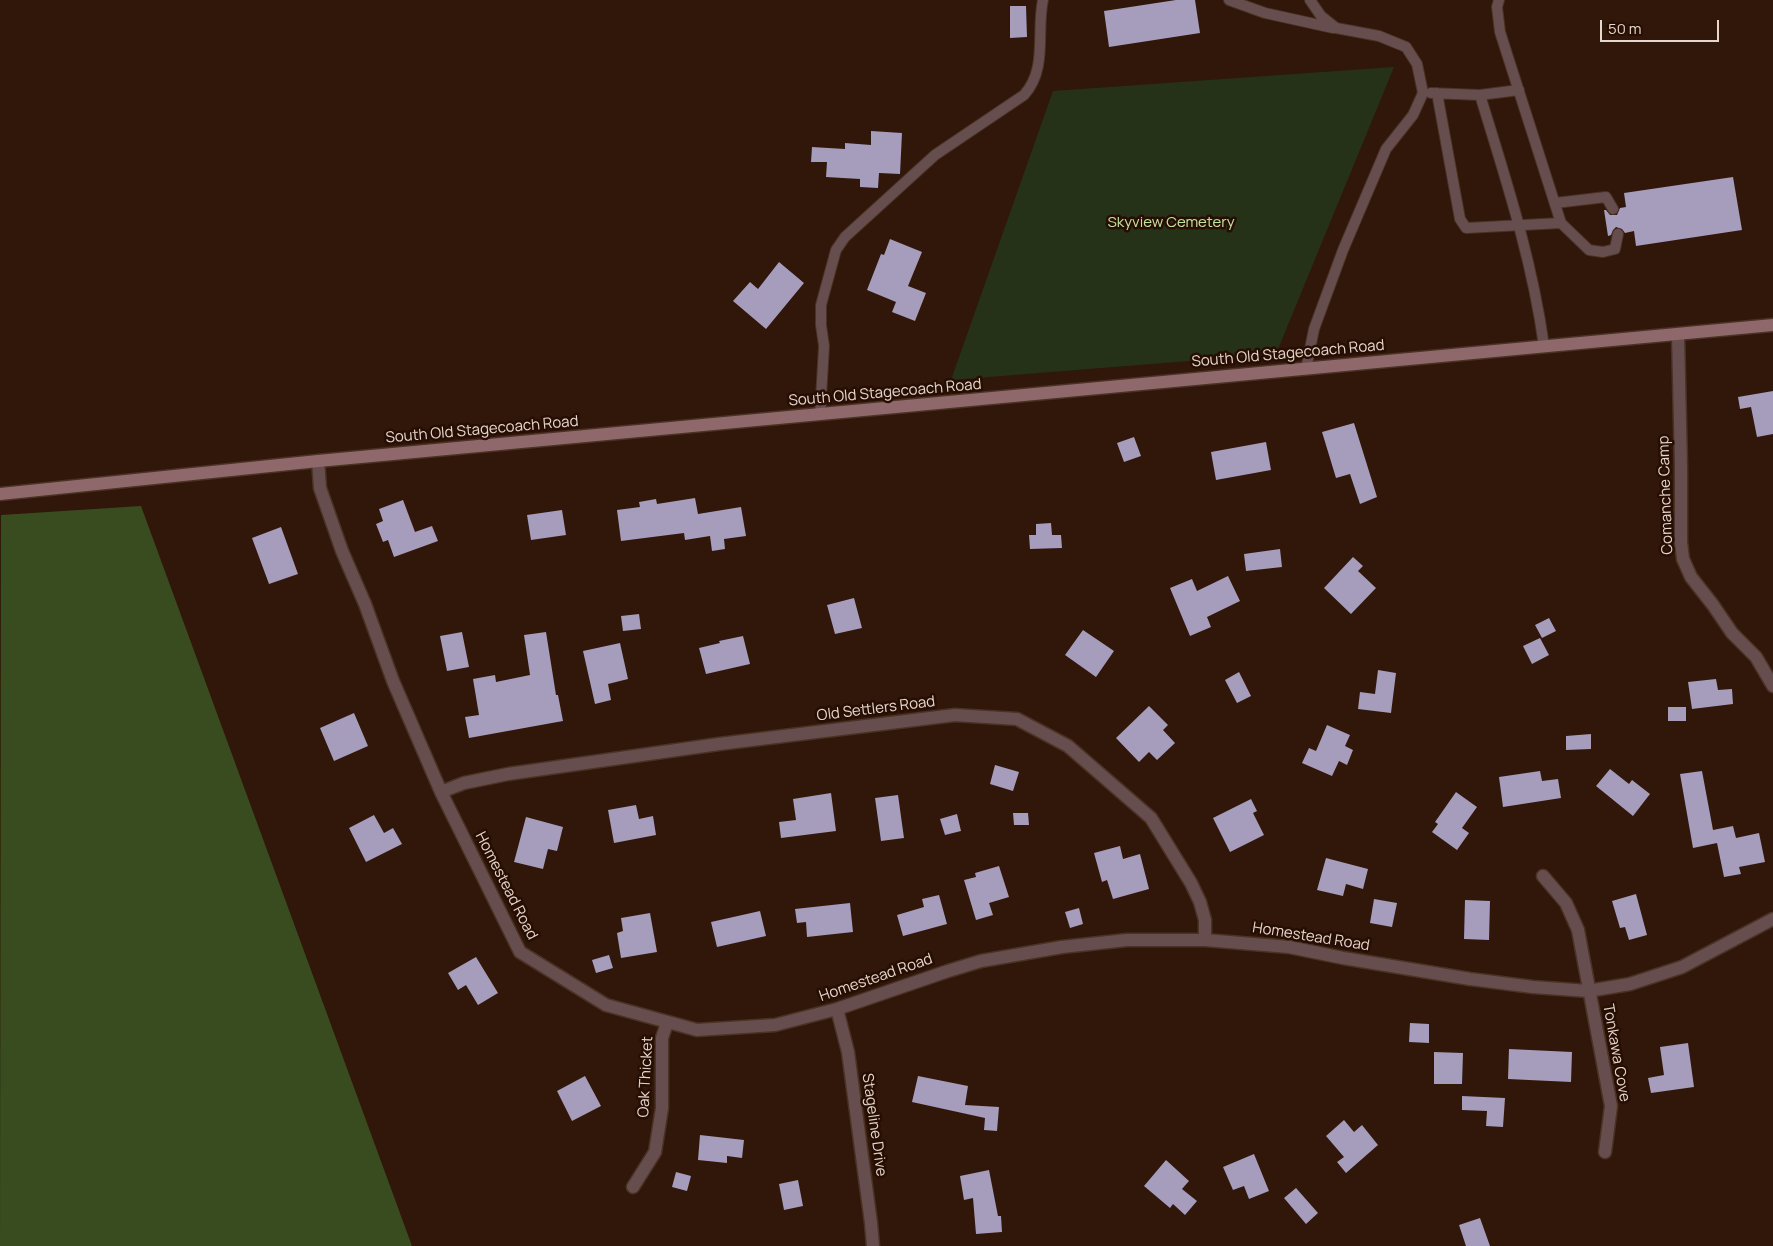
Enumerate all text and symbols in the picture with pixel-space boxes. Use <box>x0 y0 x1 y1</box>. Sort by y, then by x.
scale bar <box>1603 10 1722 42</box>
text: 50 m <box>1608 18 1642 39</box>
park label: Skyview Cemetery <box>1107 214 1235 232</box>
street label: South Old Stagecoach Road <box>1191 337 1385 371</box>
street label: South Old Stagecoach Road <box>788 376 982 410</box>
street label: South Old Stagecoach Road <box>385 413 579 447</box>
street label: Comanche Camp <box>1655 435 1677 555</box>
street label: Old Settlers Road <box>816 693 936 725</box>
street label: Homestead Road <box>471 829 541 943</box>
street label: Homestead Road <box>1251 919 1371 955</box>
street label: Homestead Road <box>817 950 935 1006</box>
street label: Tonkawa Cove <box>1599 1003 1633 1103</box>
street label: Oak Thicket <box>635 1036 657 1118</box>
street label: Stageline Drive <box>858 1072 890 1178</box>

